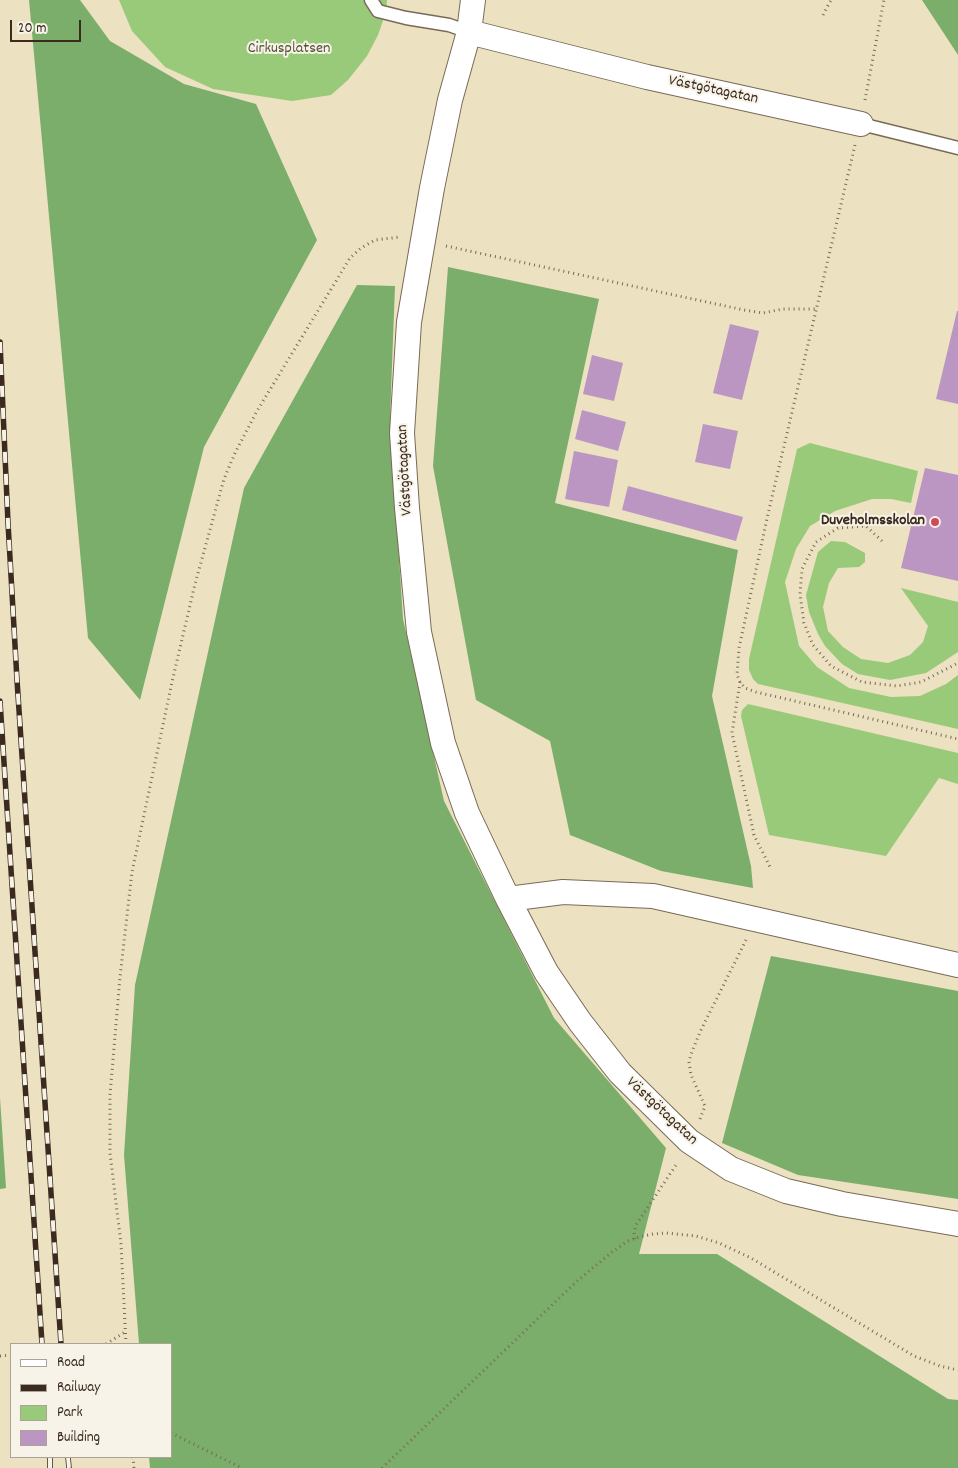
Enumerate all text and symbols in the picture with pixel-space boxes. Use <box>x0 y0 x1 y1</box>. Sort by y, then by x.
scale bar <box>12 10 84 42</box>
text: 20 m <box>18 18 46 40</box>
park label: Cirkusplatsen <box>248 40 330 60</box>
street label: Västgötagatan <box>666 72 760 110</box>
street label: Västgötagatan <box>394 424 418 516</box>
place label: Duveholmsskolan <box>821 512 925 532</box>
marker: Duveholmsskolan <box>929 516 941 528</box>
street label: Västgötagatan <box>621 1074 701 1150</box>
legend <box>10 1343 172 1458</box>
text: Road <box>57 1352 85 1374</box>
text: Railway <box>57 1377 100 1399</box>
text: Park <box>57 1402 83 1424</box>
text: Building <box>57 1427 100 1449</box>

